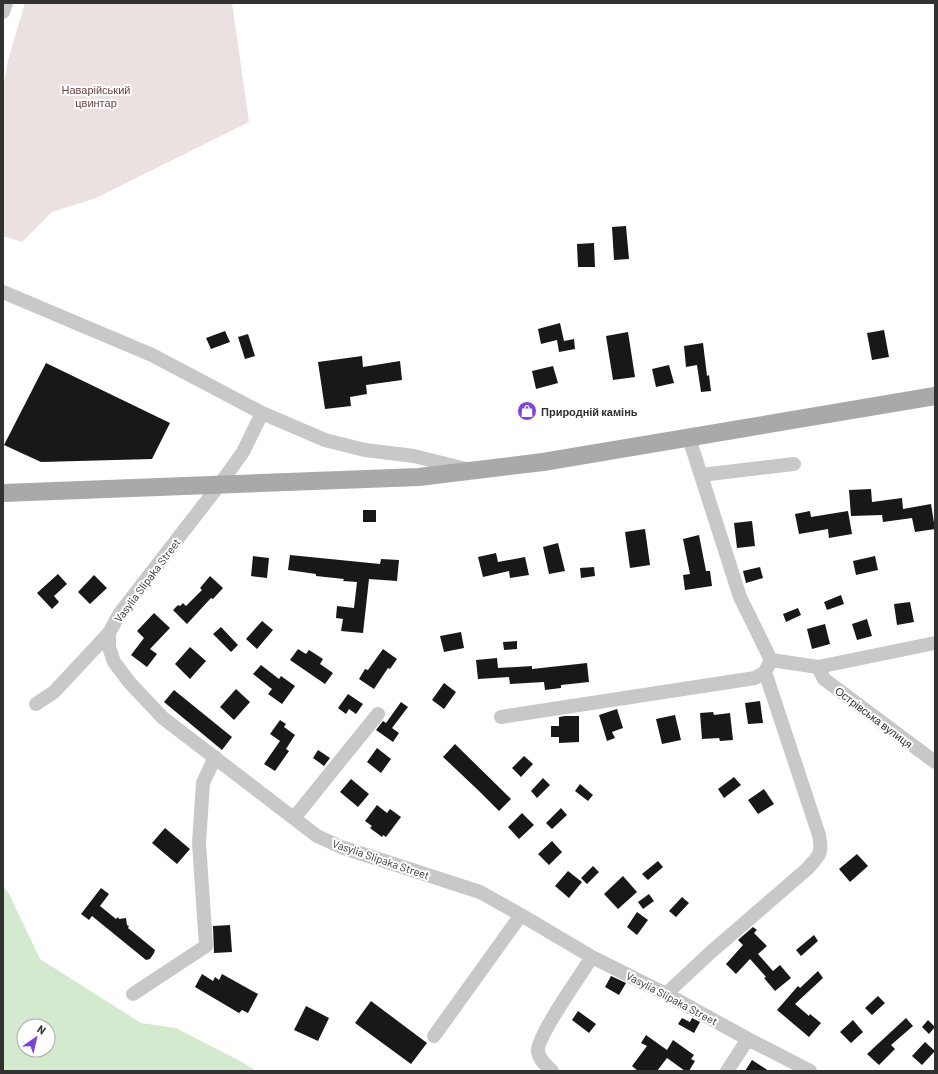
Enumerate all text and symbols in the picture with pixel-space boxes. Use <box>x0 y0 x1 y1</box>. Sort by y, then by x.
park label: Наварійський цвинтар <box>62 83 130 109</box>
shop icon: Природній камінь <box>516 400 538 422</box>
place label: Природній камінь <box>541 405 638 418</box>
street label: Vasylia Slipaka Street <box>111 536 183 624</box>
street label: Острівська вулиця <box>833 684 915 750</box>
street label: Vasylia Slipaka Street <box>331 836 431 882</box>
street label: Vasylia Slipaka Street <box>624 968 720 1028</box>
north arrow <box>16 1018 56 1058</box>
text: N <box>35 1022 49 1037</box>

